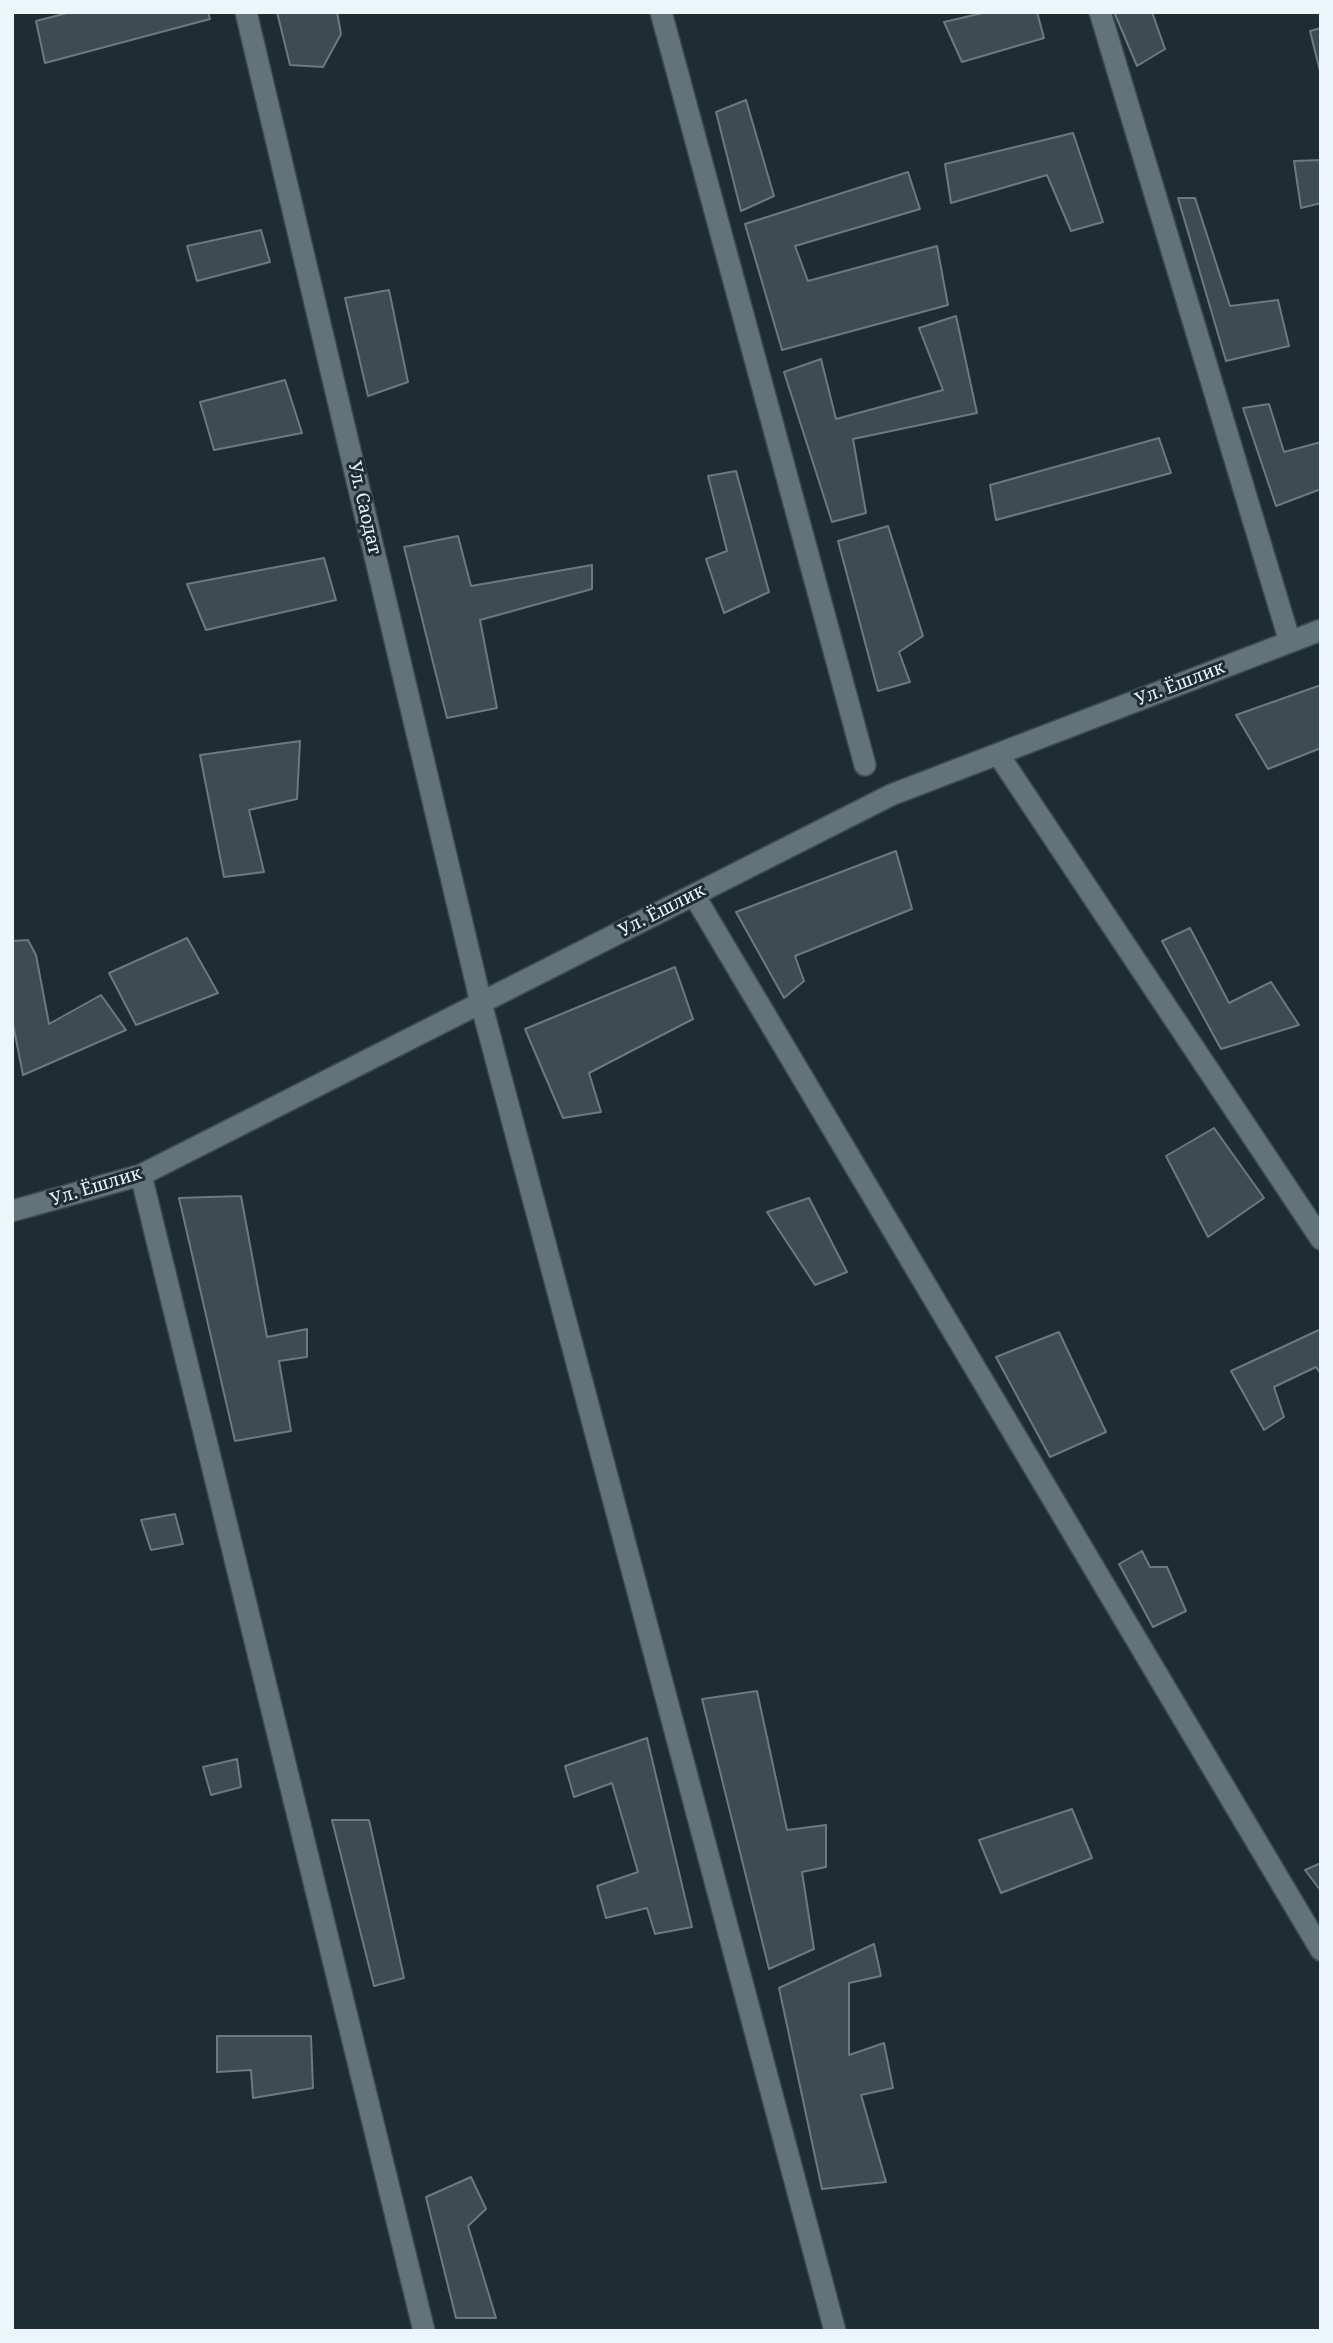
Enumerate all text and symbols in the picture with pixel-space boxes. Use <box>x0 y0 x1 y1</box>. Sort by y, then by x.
street label: Ул. Саодат <box>343 460 385 556</box>
street label: Ул. Ёшлик <box>1132 657 1228 711</box>
street label: Ул. Ёшлик <box>615 880 709 942</box>
street label: Ул. Ёшлик <box>48 1163 144 1211</box>

